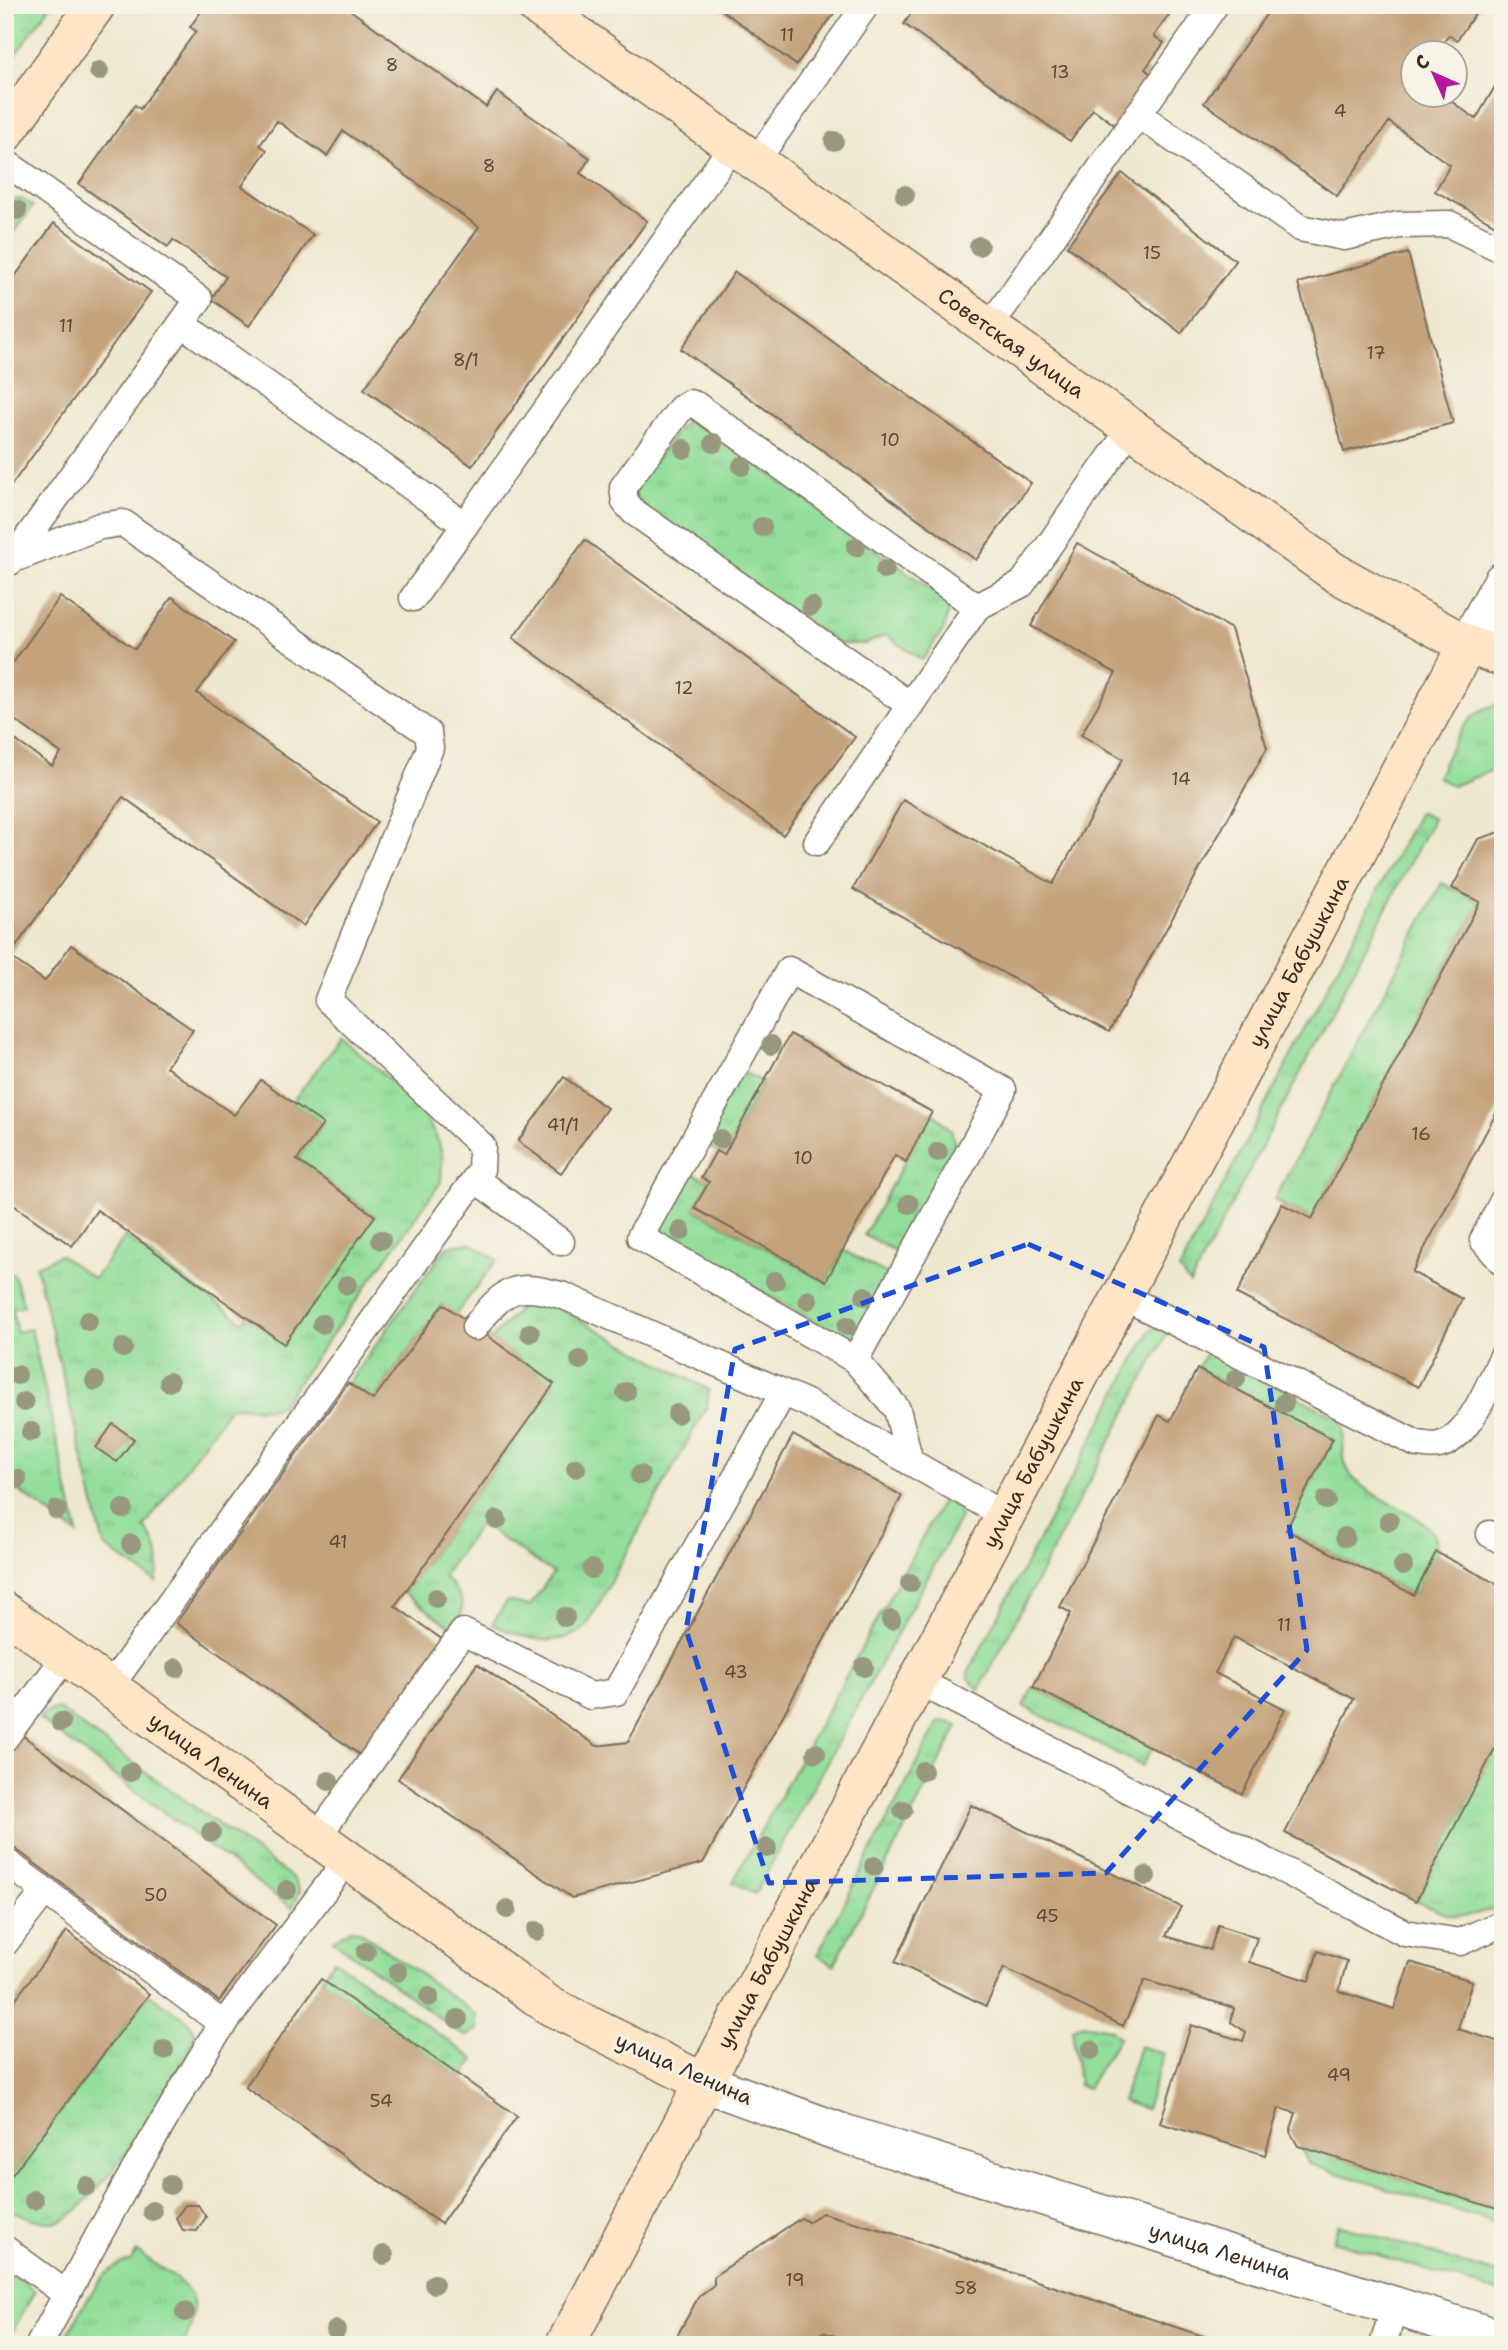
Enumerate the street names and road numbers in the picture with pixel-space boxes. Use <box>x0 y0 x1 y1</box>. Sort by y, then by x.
street label: Советская улица <box>932 281 1090 405</box>
street label: улица Бабушкина <box>1242 871 1356 1052</box>
street label: улица Бабушкина <box>976 1372 1090 1553</box>
street label: улица Ленина <box>143 1706 279 1815</box>
street label: улица Бабушкина <box>711 1873 824 2054</box>
street label: улица Ленина <box>611 2026 757 2112</box>
street label: улица Ленина <box>1145 2216 1295 2287</box>

